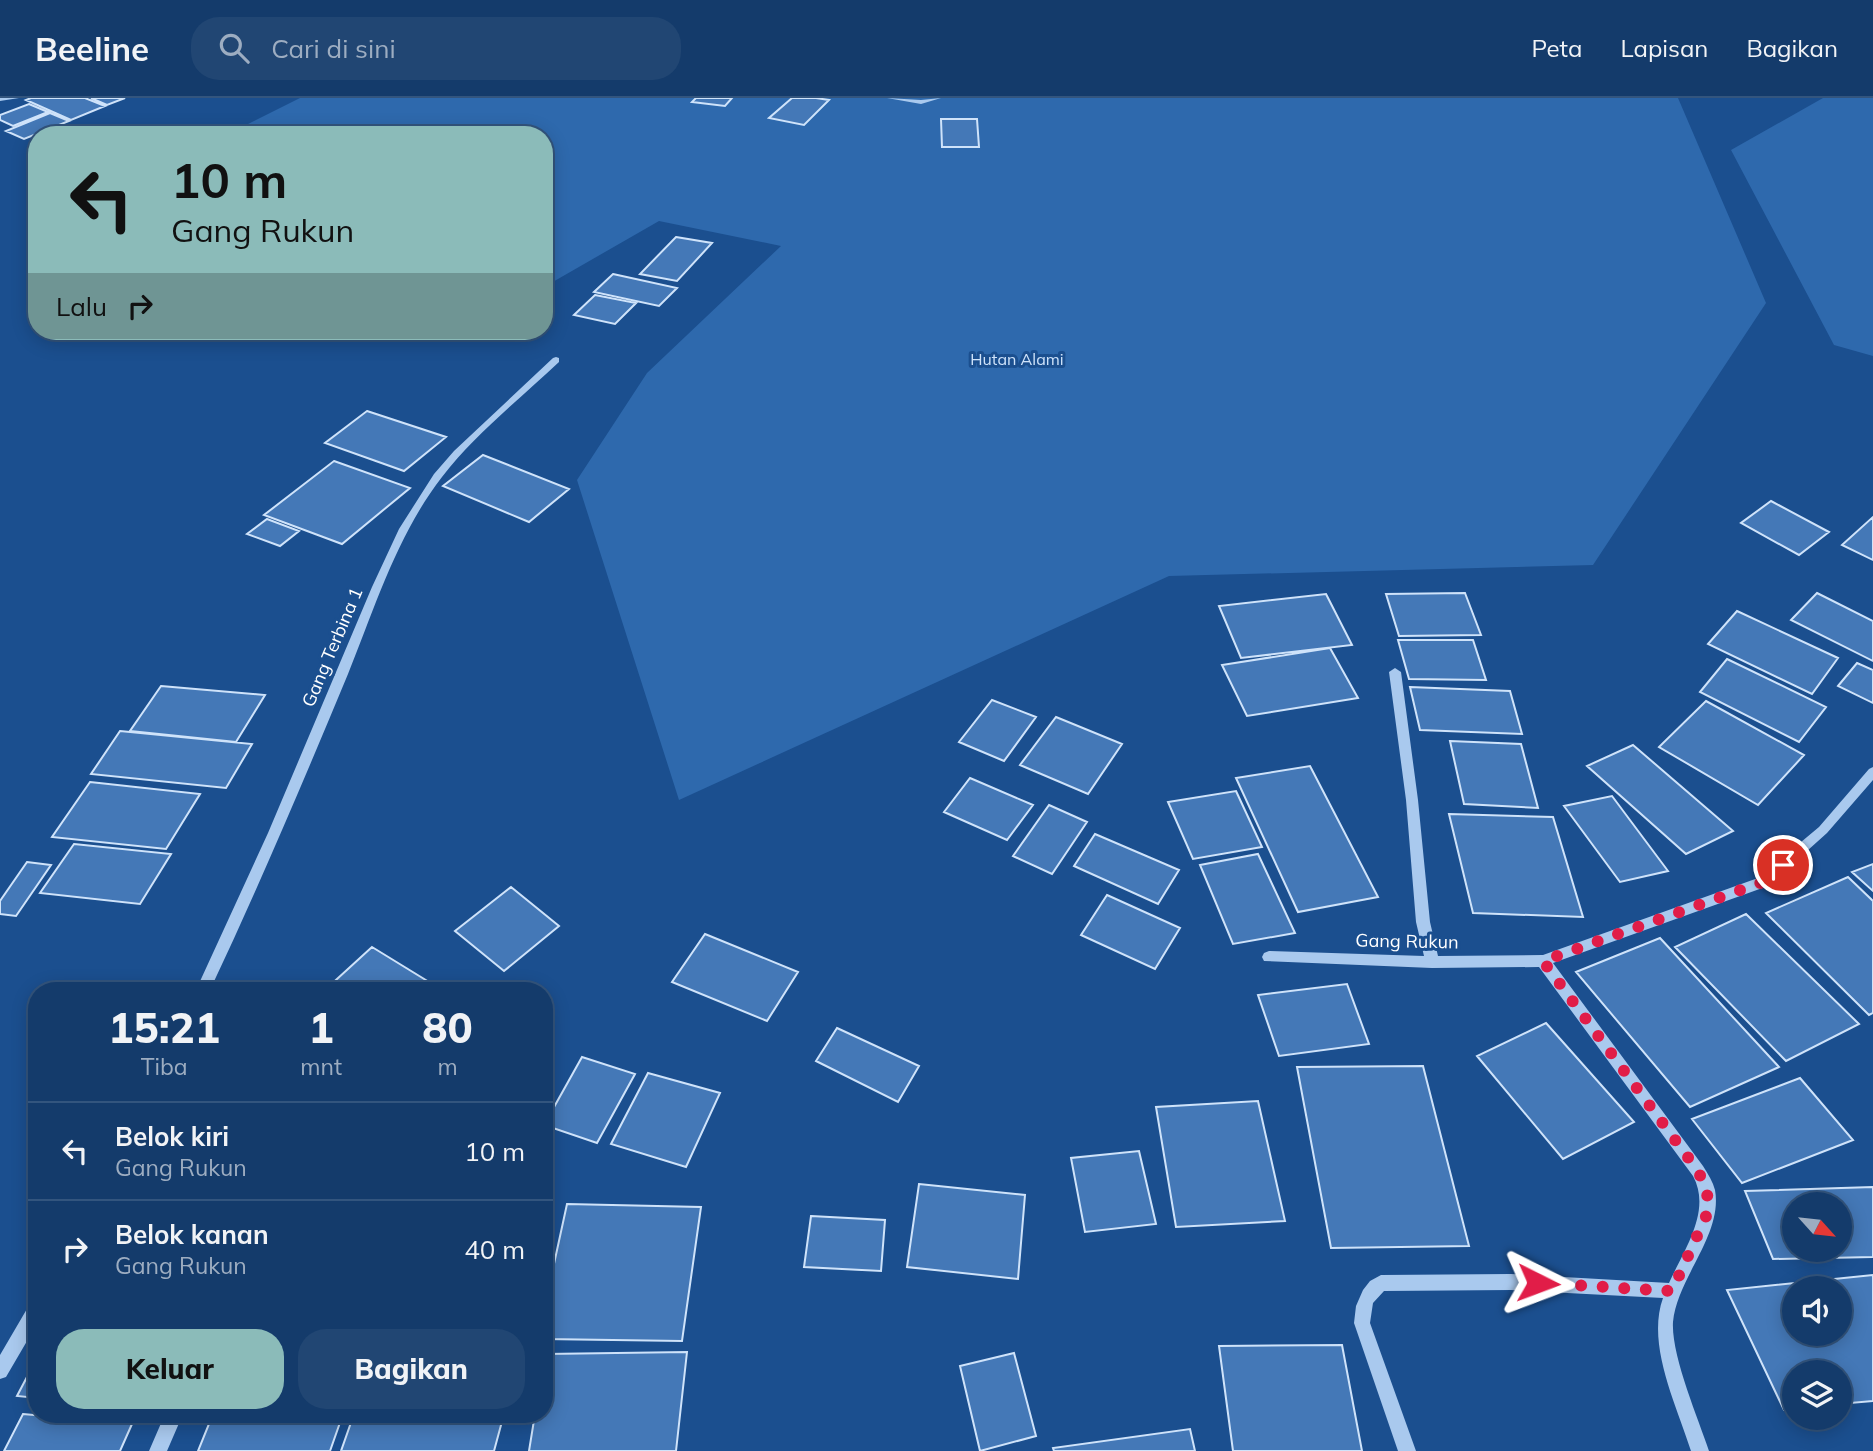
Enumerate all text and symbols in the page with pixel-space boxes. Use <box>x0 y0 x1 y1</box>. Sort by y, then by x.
search box <box>191 17 681 80</box>
text: Beeline <box>35 28 149 69</box>
icon: search <box>215 29 253 67</box>
text: Cari di sini <box>271 32 396 65</box>
text: Peta <box>1531 33 1582 63</box>
text: Lapisan <box>1620 33 1708 63</box>
text: Bagikan <box>1746 33 1838 63</box>
text: 10 m <box>171 149 287 210</box>
icon: left <box>56 154 147 245</box>
text: Gang Rukun <box>171 210 354 250</box>
icon: right <box>121 287 159 325</box>
text: Lalu <box>56 290 107 323</box>
park label: Hutan Alami <box>970 349 1064 369</box>
street label: Gang Terbina 1 <box>296 584 368 710</box>
pin <box>1753 835 1813 895</box>
icon: arrive <box>1764 846 1802 884</box>
street label: Gang Rukun <box>1355 929 1459 953</box>
text: 15:21 <box>108 1001 220 1054</box>
text: 1 <box>309 1001 334 1054</box>
text: 80 <box>422 1001 473 1054</box>
text: Tiba <box>141 1052 188 1081</box>
text: mnt <box>300 1052 342 1081</box>
text: m <box>437 1052 458 1081</box>
text: Belok kiri <box>115 1120 229 1153</box>
icon: left <box>56 1132 94 1170</box>
text: 10 m <box>464 1135 525 1168</box>
text: Gang Rukun <box>115 1153 247 1182</box>
north arrow <box>1782 1192 1852 1262</box>
map controls <box>1782 1192 1852 1430</box>
text: Belok kanan <box>115 1218 269 1251</box>
icon: right <box>56 1230 94 1268</box>
text: 40 m <box>464 1233 525 1266</box>
position arrow <box>1501 1246 1575 1320</box>
text: Gang Rukun <box>115 1251 247 1280</box>
button: sound <box>1782 1276 1852 1346</box>
button: Keluar <box>56 1329 284 1409</box>
button: Bagikan <box>298 1329 525 1409</box>
button: layers <box>1782 1360 1852 1430</box>

